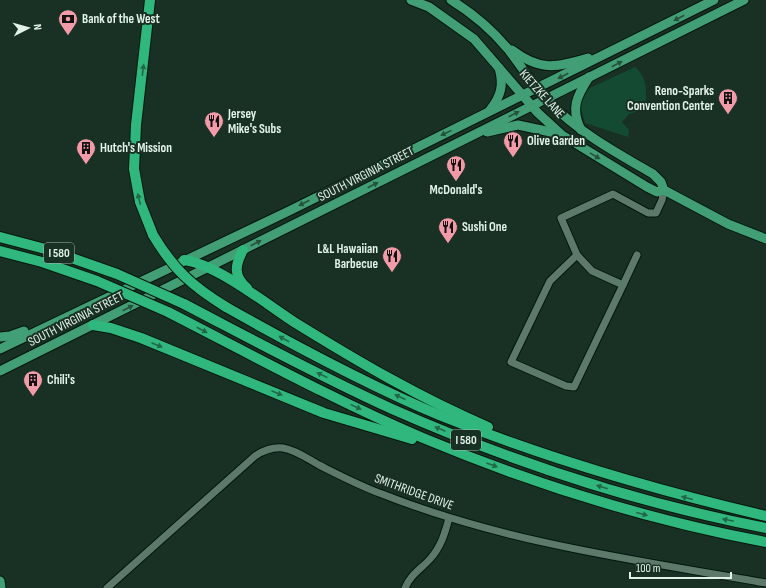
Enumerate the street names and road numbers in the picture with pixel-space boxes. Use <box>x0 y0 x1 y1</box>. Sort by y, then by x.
street label: KIETZKE LANE <box>516 66 568 122</box>
street label: SOUTH VIRGINIA STREET <box>315 143 417 205</box>
road number: I 580 <box>44 243 74 263</box>
street label: SOUTH VIRGINIA STREET <box>25 288 127 350</box>
road number: I 580 <box>451 430 481 450</box>
street label: SMITHRIDGE DRIVE <box>372 470 456 514</box>

